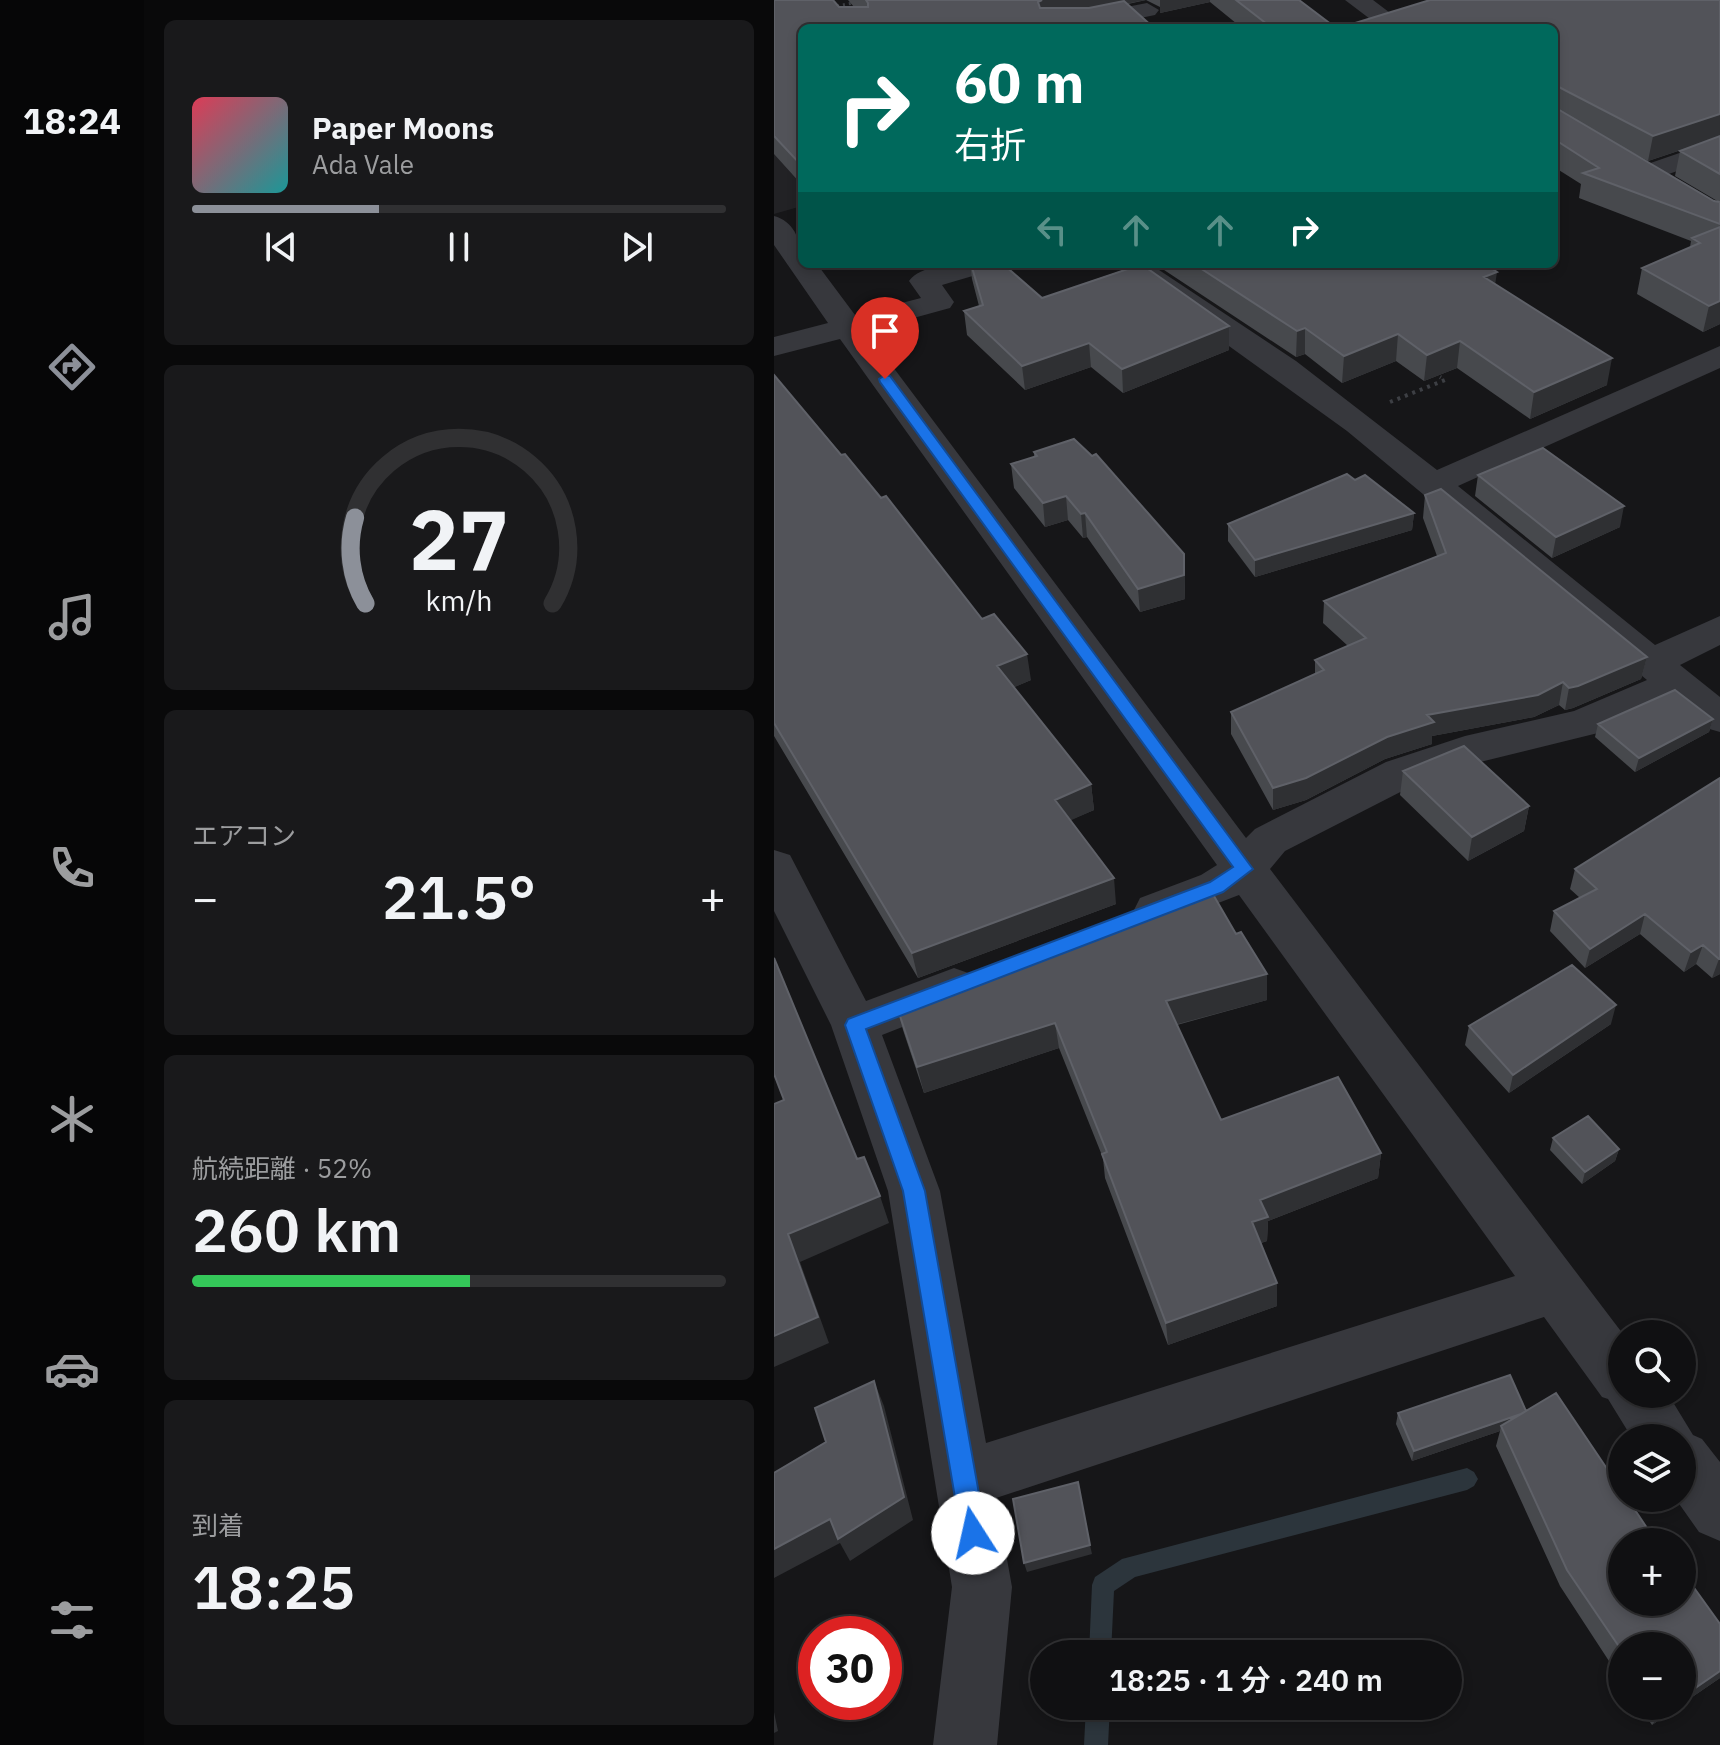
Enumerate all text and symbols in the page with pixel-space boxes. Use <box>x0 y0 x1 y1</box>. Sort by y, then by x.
text: 60 m <box>954 46 1084 118</box>
icon: right <box>822 56 926 160</box>
text: 18:24 <box>23 97 121 144</box>
text: Paper Moons <box>312 108 494 147</box>
text: 右折 <box>954 121 1026 168</box>
text: Ada Vale <box>312 147 414 181</box>
icon: left <box>1030 208 1074 252</box>
icon: ahead <box>1114 208 1158 252</box>
icon: ahead <box>1198 208 1242 252</box>
icon: right <box>1282 208 1326 252</box>
icon: previous <box>259 225 303 269</box>
icon: pause <box>437 225 481 269</box>
icon: next <box>615 225 659 269</box>
pin <box>851 297 919 379</box>
icon: arrive <box>863 309 907 353</box>
icon: directions <box>44 339 100 395</box>
text: 27 <box>409 484 509 592</box>
text: km/h <box>425 582 493 619</box>
icon: music <box>44 589 100 645</box>
text: エアコン <box>192 818 296 852</box>
icon: phone <box>44 840 100 896</box>
text: 21.5° <box>382 857 536 936</box>
text: − <box>192 869 218 926</box>
text: + <box>700 869 726 926</box>
icon: climate <box>44 1091 100 1147</box>
text: 航続距離 · 52% <box>192 1151 372 1185</box>
text: 260 km <box>192 1190 401 1269</box>
map controls <box>1608 1320 1696 1720</box>
button: search <box>1608 1320 1696 1408</box>
icon: car <box>44 1341 100 1397</box>
button: layers <box>1608 1424 1696 1512</box>
position arrow <box>931 1491 1015 1575</box>
text: 到着 <box>192 1508 244 1542</box>
button: + <box>1608 1528 1696 1616</box>
text: 18:25 <box>192 1547 355 1626</box>
icon: filters <box>44 1592 100 1648</box>
speed limit sign: 30 <box>798 1616 902 1720</box>
button: − <box>1608 1632 1696 1720</box>
text: 18:25 · 1 分 · 240 m <box>1109 1660 1383 1699</box>

